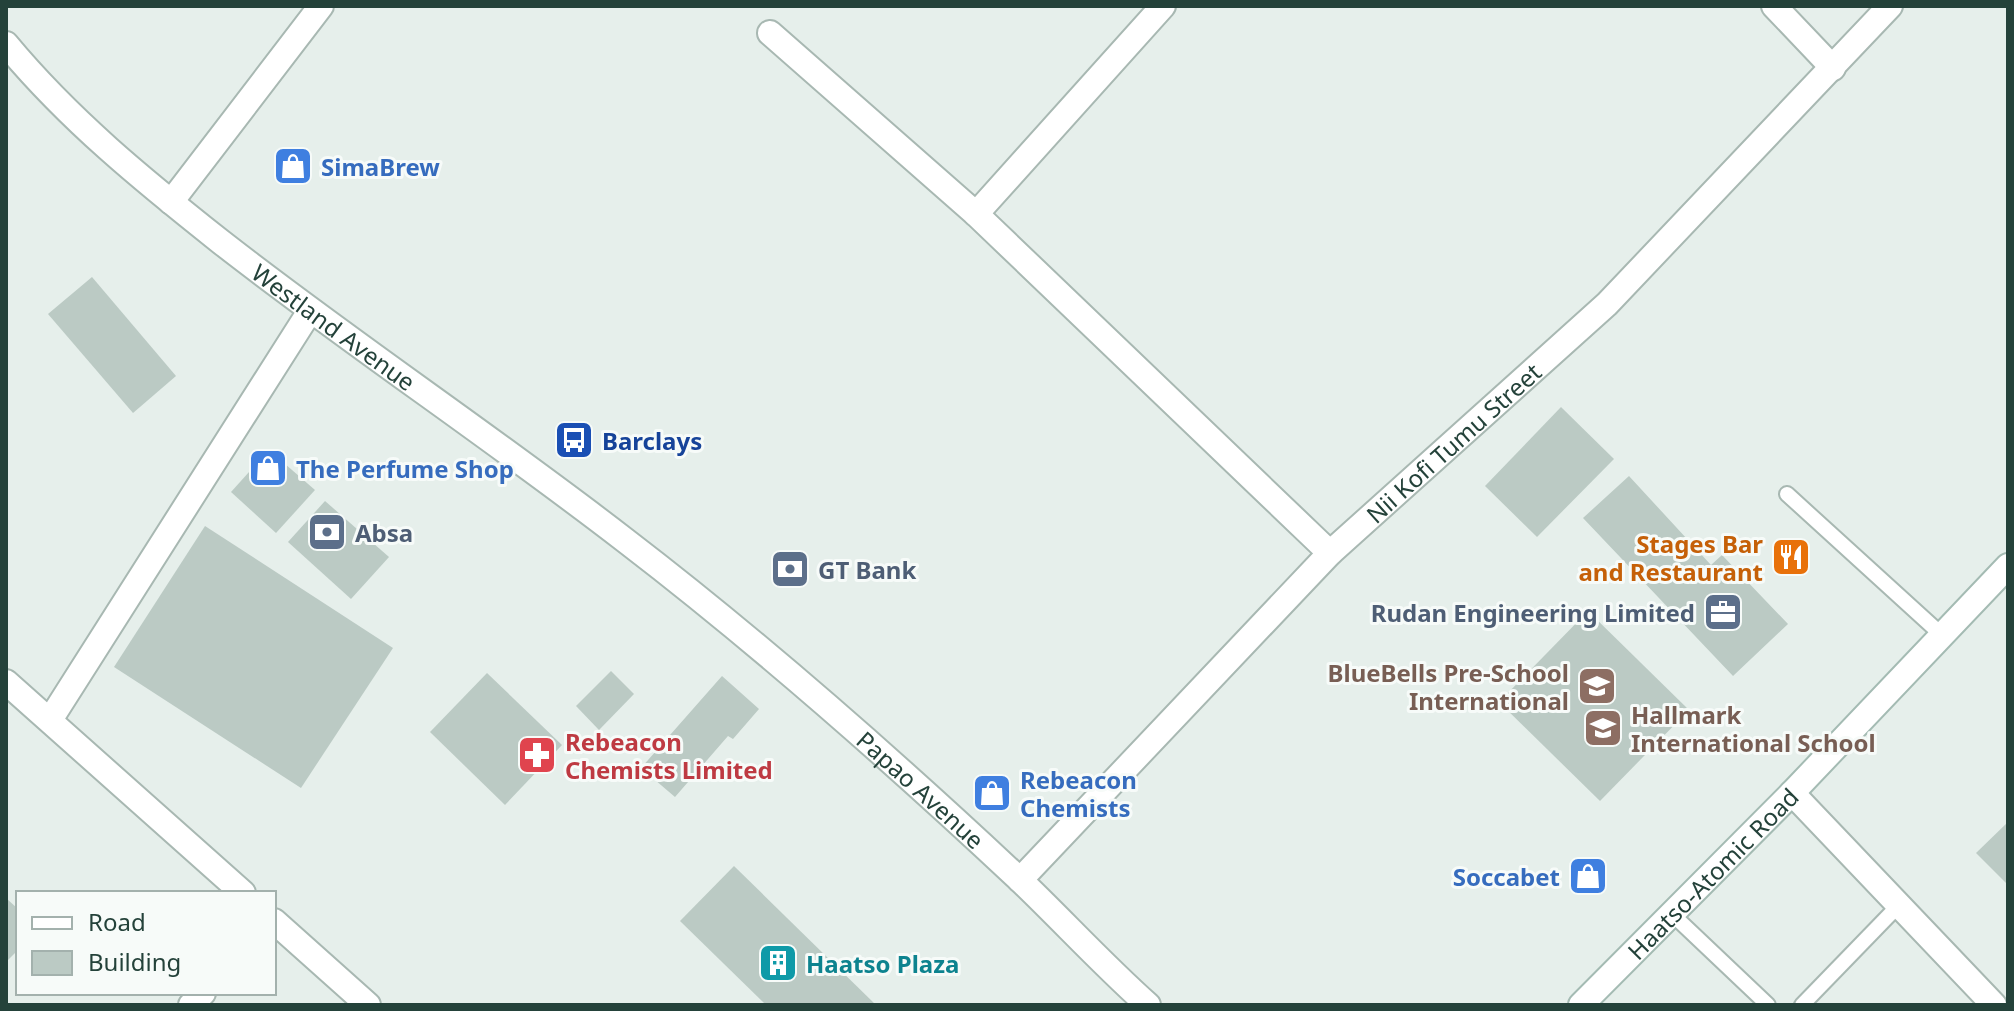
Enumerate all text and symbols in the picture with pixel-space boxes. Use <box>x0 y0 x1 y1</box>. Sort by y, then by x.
shop icon: SimaBrew <box>272 145 314 187</box>
place label: SimaBrew <box>321 150 440 183</box>
street label: Westland Avenue <box>245 255 423 398</box>
street label: Nii Kofi Tumu Street <box>1358 355 1548 530</box>
bus stop icon: Barclays <box>553 419 595 461</box>
place label: Barclays <box>602 424 702 457</box>
shop icon: The Perfume Shop <box>247 447 289 489</box>
place label: The Perfume Shop <box>296 452 514 485</box>
bank icon: Absa <box>306 511 348 553</box>
place label: Absa <box>355 516 413 549</box>
place label: Stages Bar and Restaurant <box>1578 527 1763 588</box>
restaurant icon: Stages Bar and Restaurant <box>1770 536 1812 578</box>
bank icon: GT Bank <box>769 548 811 590</box>
place label: GT Bank <box>818 553 916 586</box>
office icon: Rudan Engineering Limited <box>1702 591 1744 633</box>
place label: Rudan Engineering Limited <box>1371 596 1695 629</box>
place label: BlueBells Pre-School International <box>1328 656 1569 717</box>
school or university icon: BlueBells Pre-School International <box>1576 665 1618 707</box>
place label: Hallmark International School <box>1631 698 1876 759</box>
school or university icon: Hallmark International School <box>1582 707 1624 749</box>
street label: Papao Avenue <box>850 723 992 856</box>
place label: Rebeacon Chemists Limited <box>565 725 773 786</box>
pharmacy icon: Rebeacon Chemists Limited <box>516 734 558 776</box>
place label: Rebeacon Chemists <box>1020 763 1137 824</box>
shop icon: Rebeacon Chemists <box>971 772 1013 814</box>
street label: Haatso-Atomic Road <box>1619 780 1805 966</box>
shop icon: Soccabet <box>1567 855 1609 897</box>
place label: Soccabet <box>1453 860 1560 893</box>
legend <box>16 891 276 995</box>
text: Road <box>88 905 146 938</box>
building icon: Haatso Plaza <box>757 942 799 984</box>
text: Building <box>88 945 181 978</box>
place label: Haatso Plaza <box>806 947 959 980</box>

